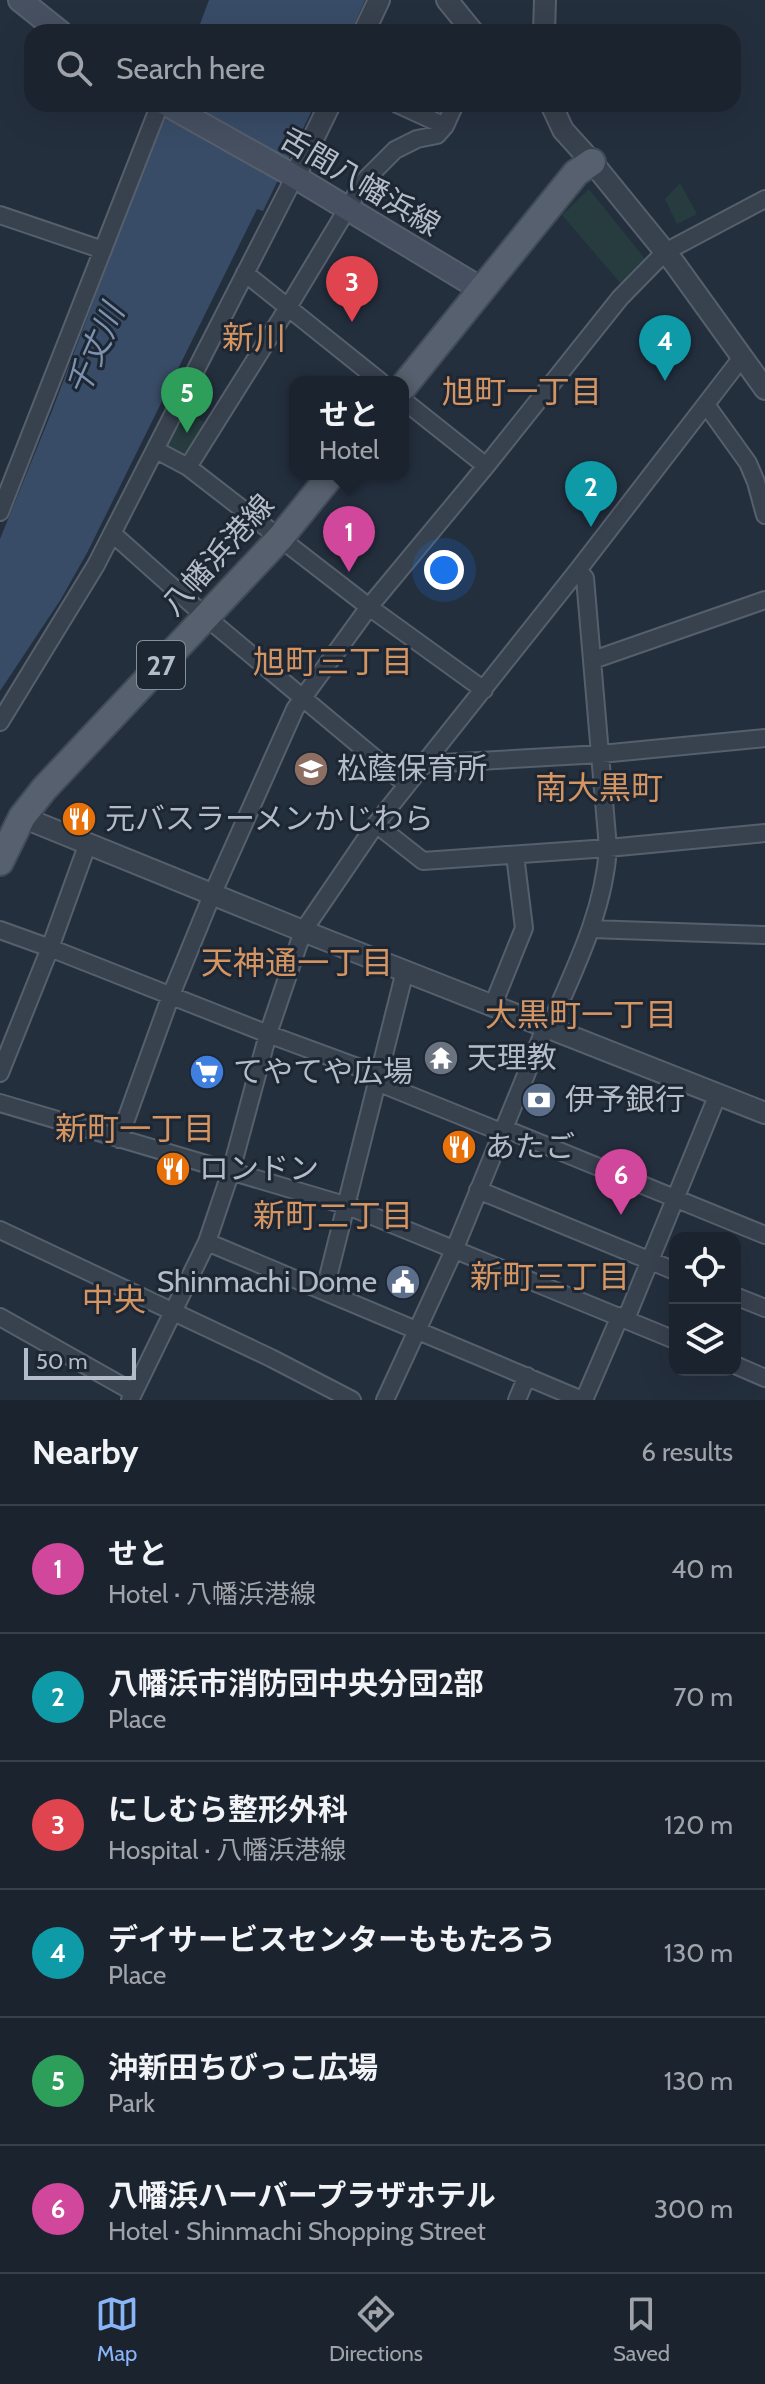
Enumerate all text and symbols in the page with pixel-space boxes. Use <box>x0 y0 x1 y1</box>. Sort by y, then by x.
search box <box>24 24 741 112</box>
icon: search <box>52 46 96 90</box>
text: Search here <box>116 50 265 87</box>
street label: 舌間八幡浜線 <box>274 119 447 244</box>
pin: 3 <box>326 256 378 322</box>
water label: 千丈川 <box>57 295 133 402</box>
pin: 4 <box>639 315 691 381</box>
district label: 新川 <box>222 318 286 357</box>
pin: 5 <box>161 367 213 433</box>
district label: 旭町一丁目 <box>442 372 602 411</box>
popup <box>289 376 409 480</box>
text: せと <box>319 396 379 433</box>
text: Hotel <box>319 434 379 466</box>
pin: 2 <box>565 461 617 527</box>
street label: 八幡浜港線 <box>154 487 282 623</box>
pin: 1 <box>323 506 375 572</box>
your location <box>424 550 464 590</box>
road number: 27 <box>137 641 185 689</box>
district label: 旭町三丁目 <box>253 642 413 681</box>
school or university icon: 松蔭保育所 <box>292 750 330 788</box>
place label: 松蔭保育所 <box>337 750 487 787</box>
district label: 南大黒町 <box>535 768 663 807</box>
restaurant icon: 元バスラーメンかじわら <box>60 800 98 838</box>
place label: 元バスラーメンかじわら <box>105 800 434 837</box>
district label: 天神通一丁目 <box>201 943 393 982</box>
district label: 大黒町一丁目 <box>485 995 677 1034</box>
temple icon: 天理教 <box>422 1039 460 1077</box>
place label: 天理教 <box>467 1039 557 1076</box>
supermarket icon: てやてや広場 <box>188 1053 226 1091</box>
place label: てやてや広場 <box>233 1053 413 1090</box>
bank icon: 伊予銀行 <box>520 1081 558 1119</box>
place label: 伊予銀行 <box>565 1081 685 1118</box>
district label: 新町一丁目 <box>55 1109 215 1148</box>
restaurant icon: あたご <box>440 1128 478 1166</box>
place label: あたご <box>485 1128 575 1165</box>
pin: 6 <box>595 1149 647 1215</box>
restaurant icon: ロンドン <box>154 1150 192 1188</box>
place label: ロンドン <box>199 1150 319 1187</box>
district label: 新町二丁目 <box>253 1196 413 1235</box>
map controls <box>669 1232 741 1376</box>
button: locate <box>669 1232 741 1304</box>
district label: 新町三丁目 <box>470 1257 630 1296</box>
place label: Shinmachi Dome <box>157 1263 377 1300</box>
public building icon: Shinmachi Dome <box>384 1263 422 1301</box>
district label: 中央 <box>82 1280 146 1319</box>
button: layers <box>669 1304 741 1376</box>
scale bar <box>24 1344 136 1380</box>
text: 50 m <box>36 1348 88 1375</box>
text: Nearby <box>32 1431 139 1473</box>
text: 6 results <box>641 1436 733 1468</box>
text: せと <box>108 1535 168 1572</box>
text: 1 <box>53 1553 63 1585</box>
text: 40 m <box>671 1553 733 1585</box>
text: Hotel · 八幡浜港線 <box>108 1578 316 1610</box>
text: 八幡浜市消防団中央分団2部 <box>108 1665 484 1702</box>
text: 2 <box>51 1681 65 1713</box>
text: 70 m <box>673 1681 733 1713</box>
text: Place <box>108 1703 166 1735</box>
text: にしむら整形外科 <box>108 1791 348 1828</box>
text: 3 <box>51 1809 65 1841</box>
text: 120 m <box>664 1809 733 1841</box>
text: Hospital · 八幡浜港線 <box>108 1834 346 1866</box>
text: デイサービスセンターももたろう <box>108 1921 556 1958</box>
text: 4 <box>50 1937 66 1969</box>
text: 130 m <box>664 1937 733 1969</box>
text: Place <box>108 1959 166 1991</box>
text: 沖新田ちびっこ広場 <box>108 2049 378 2086</box>
text: 5 <box>51 2065 65 2097</box>
text: 130 m <box>664 2065 733 2097</box>
text: Park <box>108 2087 155 2119</box>
text: 八幡浜ハーバープラザホテル <box>108 2177 496 2214</box>
text: 6 <box>51 2193 65 2225</box>
text: 300 m <box>654 2193 733 2225</box>
text: Hotel · Shinmachi Shopping Street <box>108 2215 486 2247</box>
tab: Map <box>95 2292 139 2367</box>
tab: Directions <box>329 2292 423 2367</box>
tab: Saved <box>613 2292 670 2367</box>

